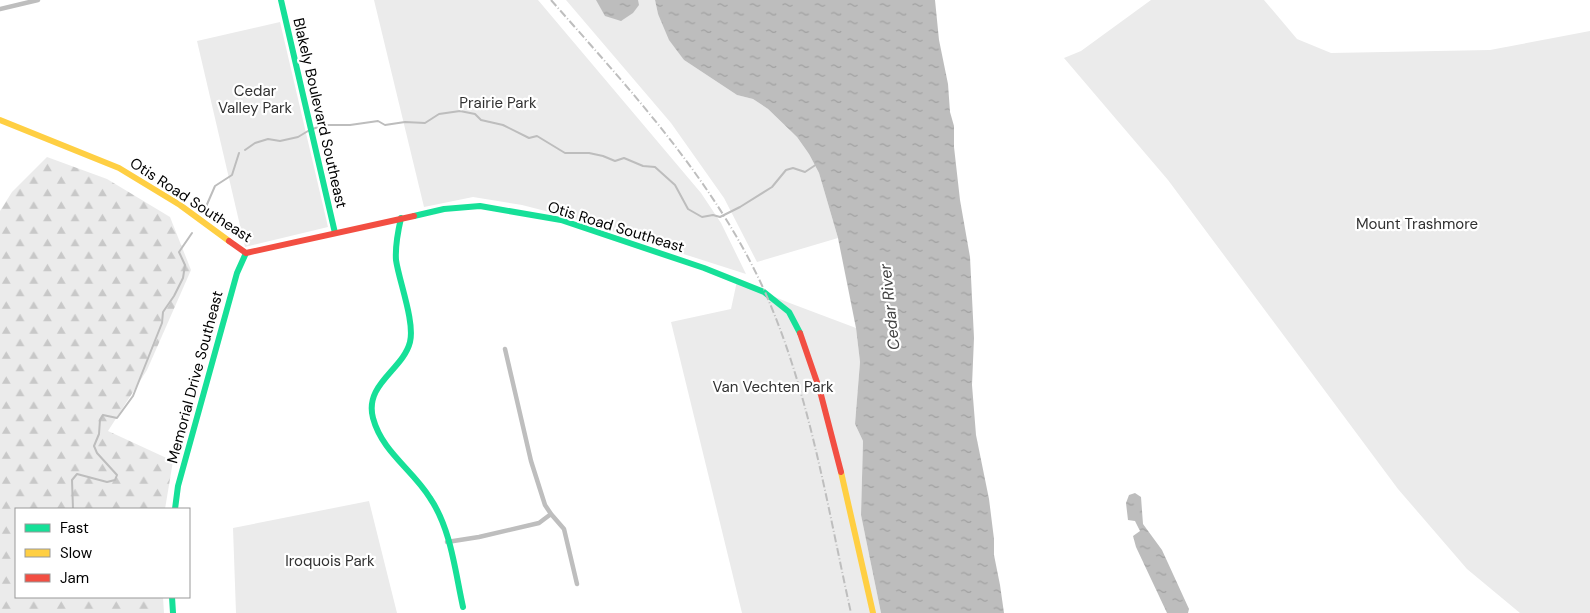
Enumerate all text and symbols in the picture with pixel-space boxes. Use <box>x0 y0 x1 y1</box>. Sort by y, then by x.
street label: Blakely Boulevard Southeast <box>288 16 352 210</box>
park label: Cedar Valley Park <box>218 81 293 118</box>
park label: Prairie Park <box>459 93 537 113</box>
street label: Otis Road Southeast <box>126 153 256 247</box>
street label: Otis Road Southeast <box>545 197 687 257</box>
park label: Mount Trashmore <box>1356 214 1478 234</box>
water label: Cedar River <box>874 262 904 351</box>
street label: Memorial Drive Southeast <box>162 288 228 466</box>
park label: Van Vechten Park <box>712 377 834 397</box>
legend <box>15 508 190 598</box>
text: Fast <box>60 518 89 538</box>
text: Slow <box>60 543 93 563</box>
park label: Iroquois Park <box>285 551 375 571</box>
text: Jam <box>60 568 89 588</box>

